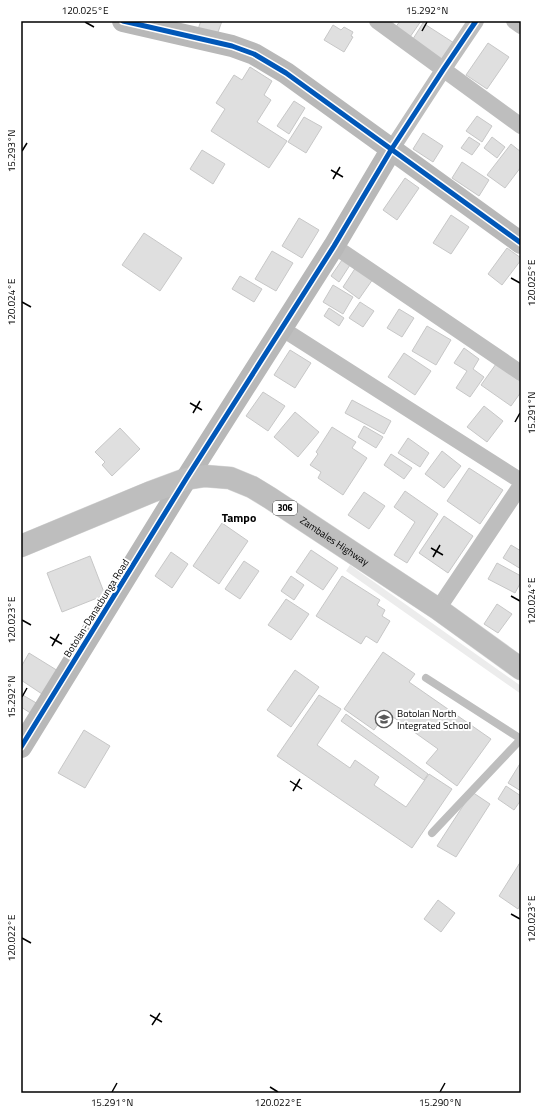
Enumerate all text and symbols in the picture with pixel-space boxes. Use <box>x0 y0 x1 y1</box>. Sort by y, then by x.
text: 120.025°E <box>62 3 109 18</box>
text: 15.292°N <box>406 3 448 18</box>
text: 15.293°N <box>4 130 19 172</box>
text: 120.025°E <box>524 259 539 306</box>
text: 120.024°E <box>4 278 19 325</box>
text: 15.291°N <box>524 392 539 434</box>
road number: 306 <box>273 501 297 515</box>
district label: Tampo <box>222 508 256 527</box>
street label: Zambales Highway <box>297 513 372 570</box>
street label: Botolan-Danacbunga Road <box>60 556 133 660</box>
text: 120.024°E <box>524 577 539 624</box>
text: 120.023°E <box>4 596 19 643</box>
text: 15.292°N <box>4 676 19 718</box>
place label: Botolan North Integrated School <box>397 706 471 733</box>
school or university icon: Botolan North Integrated School <box>374 709 394 729</box>
text: 120.023°E <box>524 895 539 942</box>
text: 120.022°E <box>4 914 19 961</box>
text: 15.291°N <box>91 1095 133 1110</box>
text: 120.022°E <box>255 1095 302 1110</box>
text: 15.290°N <box>419 1095 461 1110</box>

